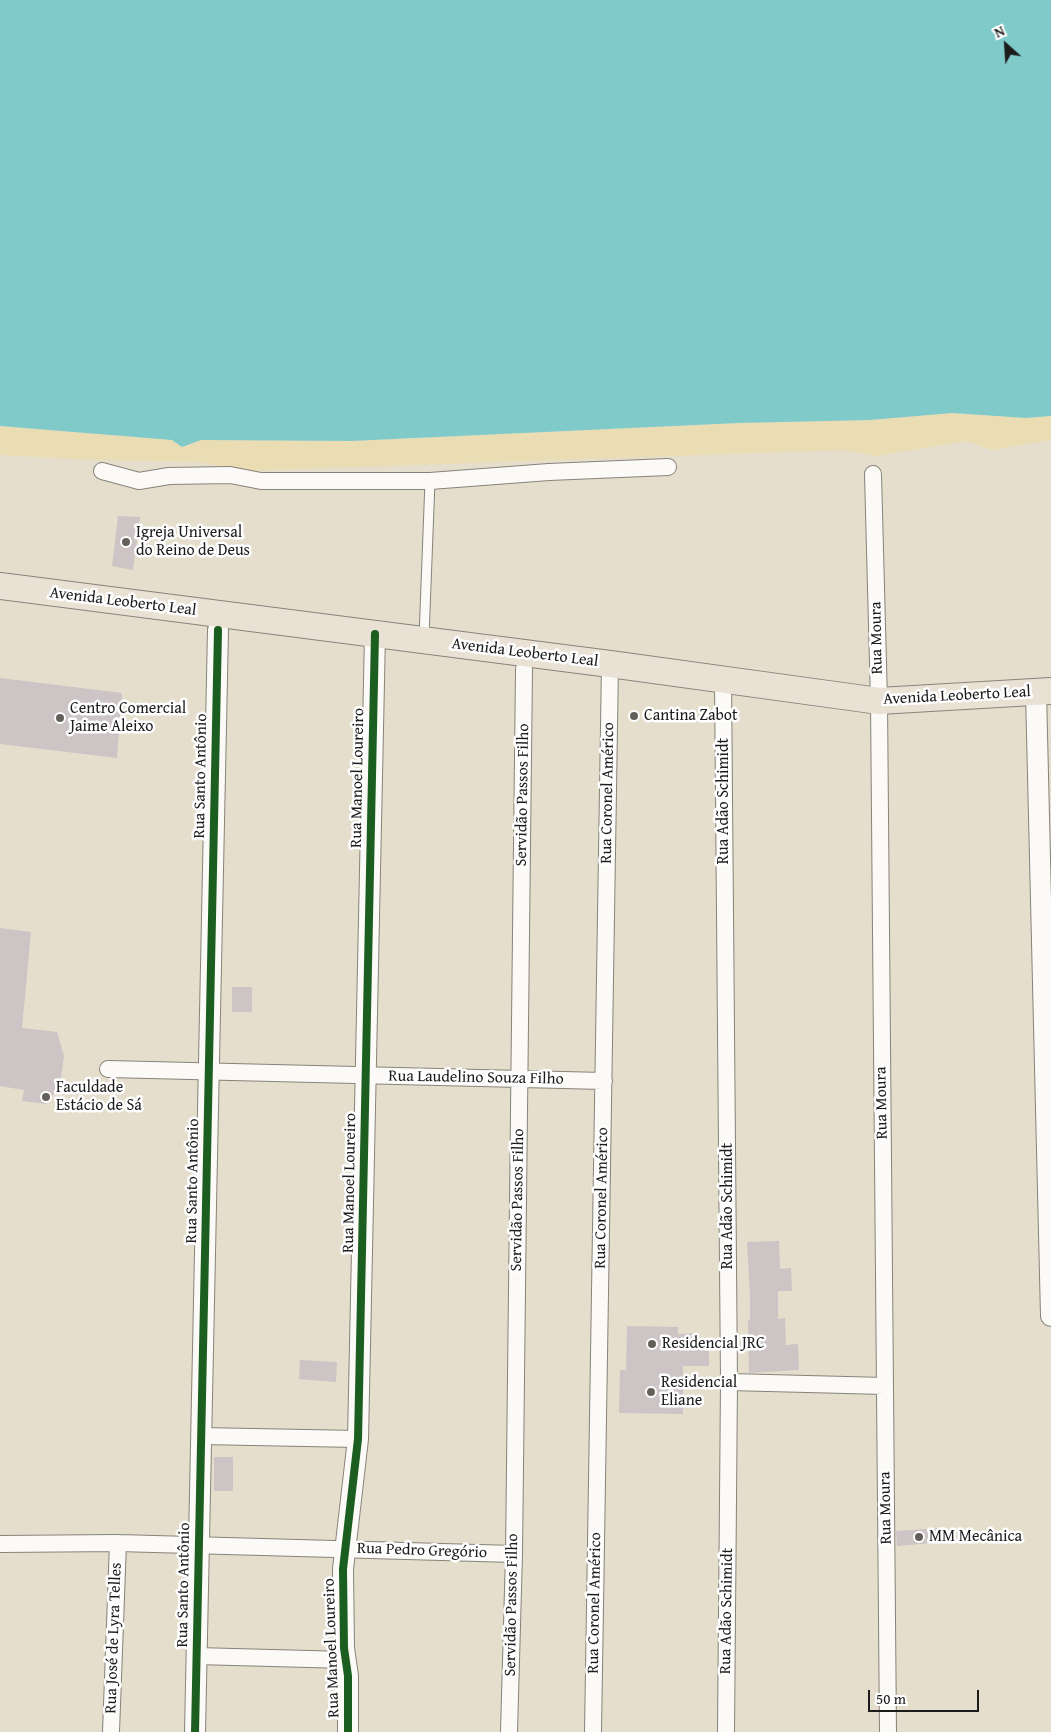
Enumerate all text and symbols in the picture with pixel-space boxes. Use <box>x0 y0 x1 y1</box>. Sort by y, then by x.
north arrow <box>981 20 1031 70</box>
text: N <box>991 20 1008 43</box>
place label: Igreja Universal do Reino de Deus <box>136 523 250 561</box>
marker: Igreja Universal do Reino de Deus <box>120 536 132 548</box>
street label: Avenida Leoberto Leal <box>49 583 197 621</box>
street label: Rua Moura <box>867 601 887 675</box>
street label: Avenida Leoberto Leal <box>451 634 599 672</box>
street label: Avenida Leoberto Leal <box>883 683 1031 709</box>
place label: Centro Comercial Jaime Aleixo <box>70 699 186 737</box>
place label: Cantina Zabot <box>644 706 738 726</box>
street label: Rua Manoel Loureiro <box>347 708 369 848</box>
marker: Cantina Zabot <box>628 710 640 722</box>
marker: Centro Comercial Jaime Aleixo <box>54 712 66 724</box>
street label: Rua Santo Antônio <box>190 713 212 839</box>
street label: Rua Coronel Américo <box>597 722 619 864</box>
street label: Servidão Passos Filho <box>512 723 534 867</box>
street label: Rua Adão Schimidt <box>714 738 734 864</box>
street label: Rua Moura <box>872 1066 892 1140</box>
street label: Rua Laudelino Souza Filho <box>388 1067 564 1089</box>
place label: Faculdade Estácio de Sá <box>56 1078 142 1116</box>
marker: Faculdade Estácio de Sá <box>40 1091 52 1103</box>
street label: Rua Manoel Loureiro <box>339 1113 361 1253</box>
street label: Rua Santo Antônio <box>182 1118 204 1244</box>
street label: Rua Coronel Américo <box>591 1127 613 1269</box>
street label: Servidão Passos Filho <box>507 1128 529 1272</box>
street label: Rua Adão Schimidt <box>718 1143 738 1269</box>
place label: Residencial JRC <box>662 1334 765 1354</box>
marker: Residencial JRC <box>646 1338 658 1350</box>
place label: Residencial Eliane <box>661 1373 737 1411</box>
marker: Residencial Eliane <box>645 1386 657 1398</box>
street label: Rua Moura <box>876 1471 896 1545</box>
street label: Rua Santo Antônio <box>173 1522 195 1648</box>
place label: MM Mecânica <box>929 1527 1022 1547</box>
marker: MM Mecânica <box>913 1531 925 1543</box>
street label: Rua Coronel Américo <box>584 1532 606 1674</box>
street label: Servidão Passos Filho <box>501 1533 523 1677</box>
street label: Rua Pedro Gregório <box>357 1539 487 1563</box>
street label: Rua Adão Schimidt <box>716 1548 738 1674</box>
street label: Rua José de Lyra Telles <box>102 1562 126 1714</box>
street label: Rua Manoel Loureiro <box>320 1578 344 1718</box>
scale bar <box>871 1680 982 1712</box>
text: 50 m <box>876 1688 906 1709</box>

